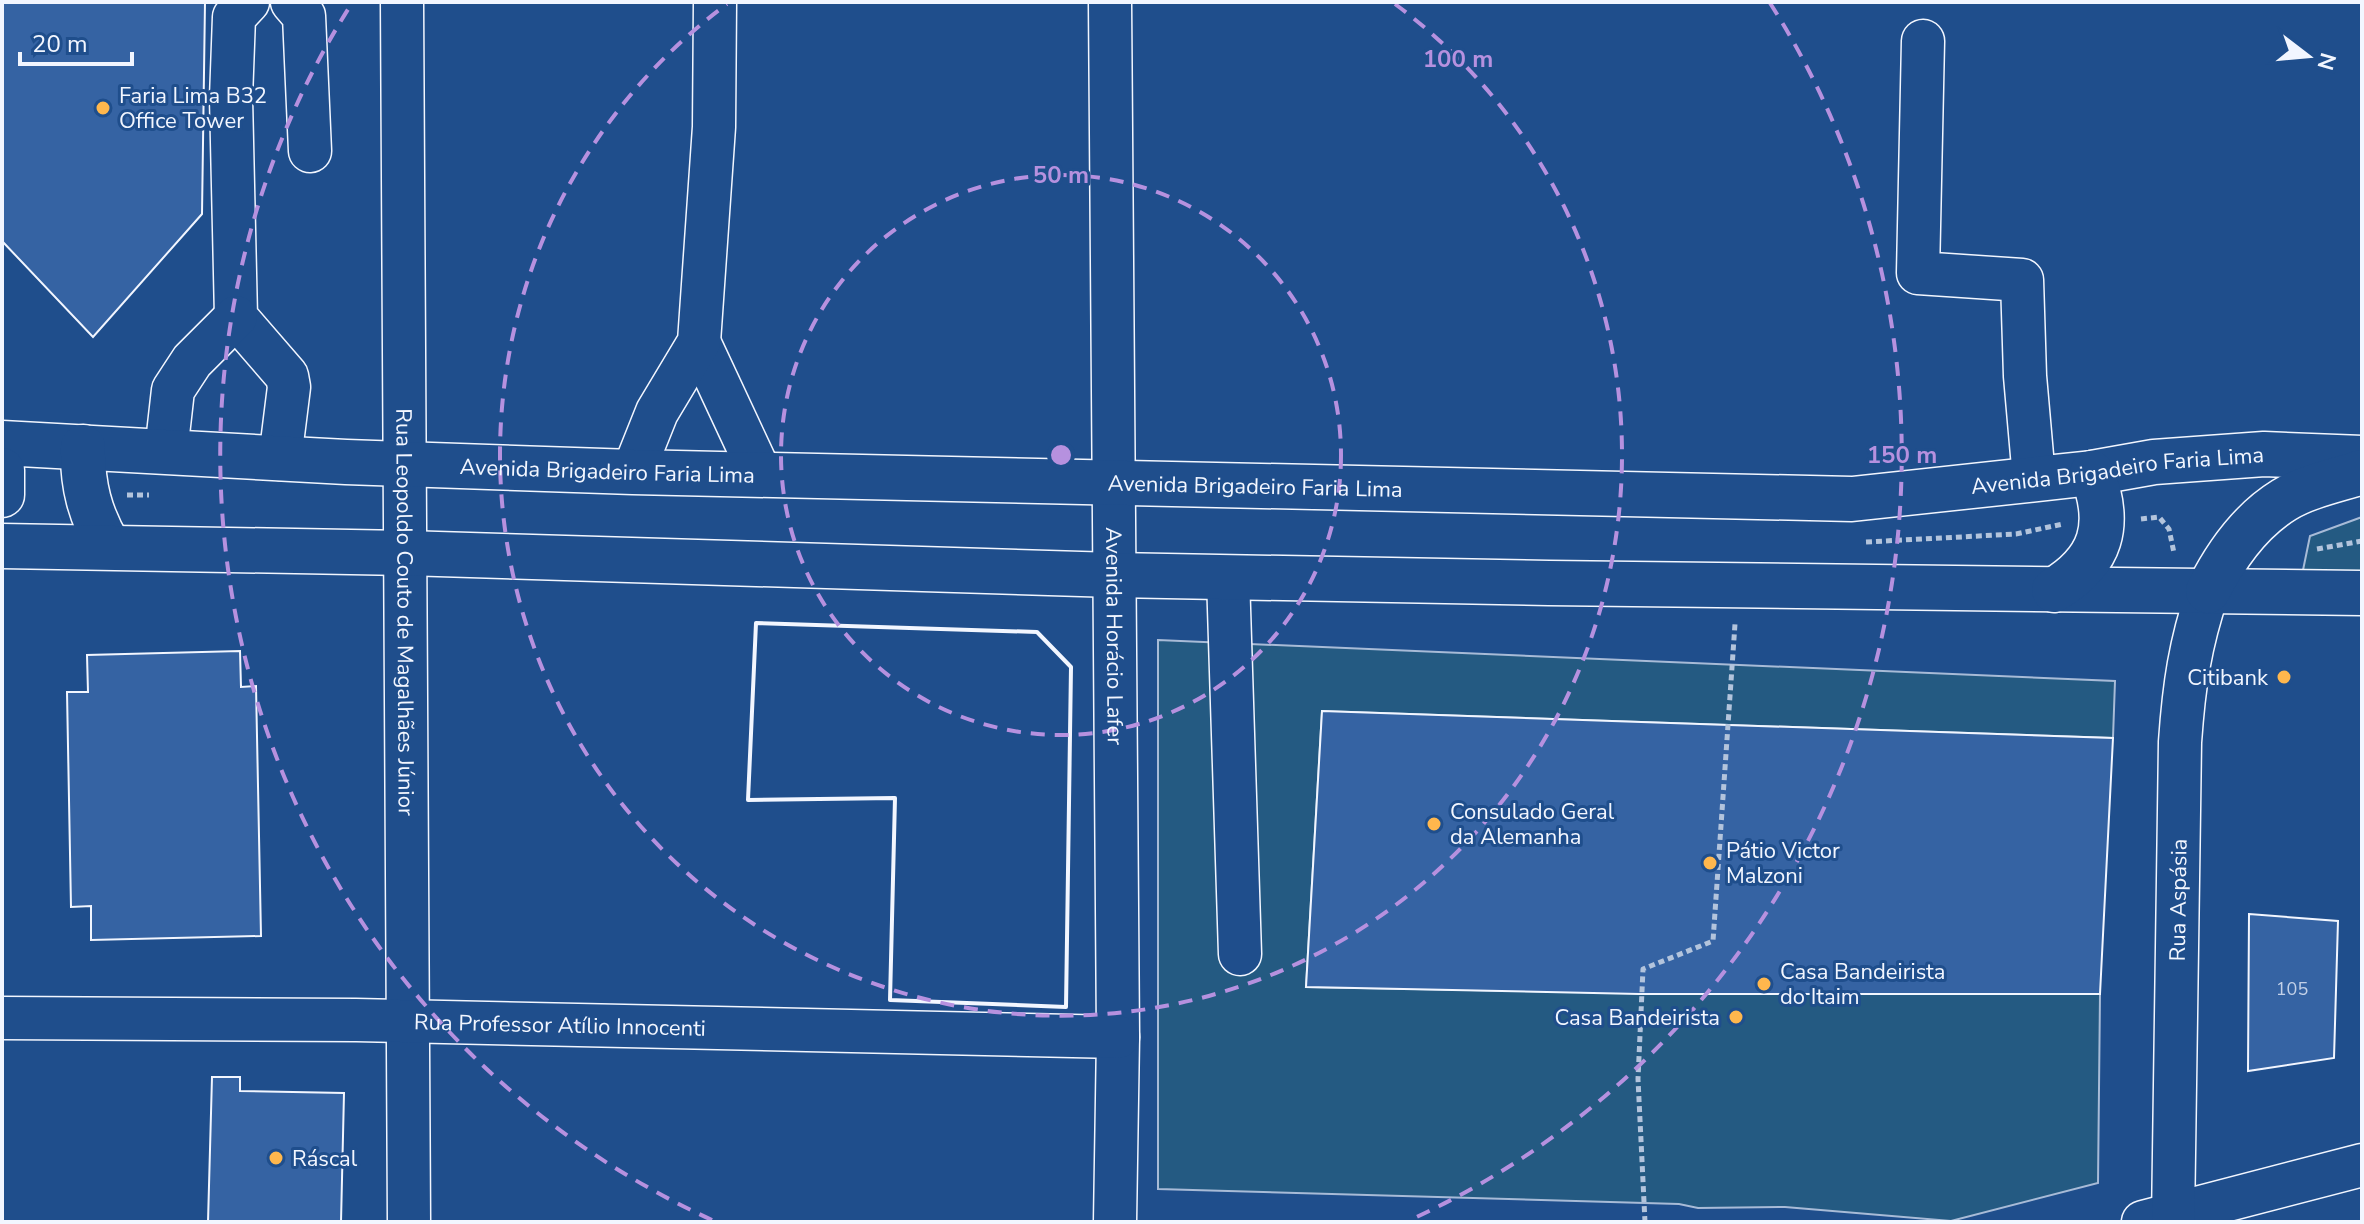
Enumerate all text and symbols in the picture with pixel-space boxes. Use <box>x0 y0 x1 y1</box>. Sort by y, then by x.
scale bar <box>20 16 132 66</box>
north arrow <box>2268 16 2348 96</box>
text: 20 m <box>32 28 88 60</box>
text: 100 m <box>1423 43 1493 75</box>
text: N <box>2310 49 2343 73</box>
place label: Faria Lima B32 Office Tower <box>119 81 267 136</box>
marker: Faria Lima B32 Office Tower <box>94 99 112 117</box>
text: 50 m <box>1033 159 1089 191</box>
street label: Rua Leopoldo Couto de Magalhães Júnior <box>388 408 421 816</box>
text: 150 m <box>1867 439 1937 471</box>
street label: Avenida Brigadeiro Faria Lima <box>1969 440 2265 502</box>
centre of rings <box>1047 441 1075 469</box>
street label: Avenida Brigadeiro Faria Lima <box>459 452 755 491</box>
street label: Avenida Brigadeiro Faria Lima <box>1107 469 1403 505</box>
street label: Avenida Horácio Lafer <box>1098 527 1130 745</box>
place label: Citibank <box>2187 663 2269 693</box>
marker: Citibank <box>2275 668 2293 686</box>
place label: Consulado Geral da Alemanha <box>1450 797 1615 852</box>
marker: Consulado Geral da Alemanha <box>1425 815 1443 833</box>
place label: Pátio Victor Malzoni <box>1726 836 1840 891</box>
street label: Rua Aspásia <box>2163 838 2195 962</box>
marker: Pátio Victor Malzoni <box>1701 854 1719 872</box>
place label: Casa Bandeirista do Itaim <box>1780 957 1945 1012</box>
marker: Casa Bandeirista do Itaim <box>1755 975 1773 993</box>
house number: 105 <box>2276 977 2308 1001</box>
place label: Casa Bandeirista <box>1555 1003 1720 1033</box>
street label: Rua Professor Atílio Innocenti <box>414 1007 706 1044</box>
marker: Casa Bandeirista <box>1727 1008 1745 1026</box>
place label: Ráscal <box>292 1144 358 1174</box>
marker: Ráscal <box>267 1149 285 1167</box>

